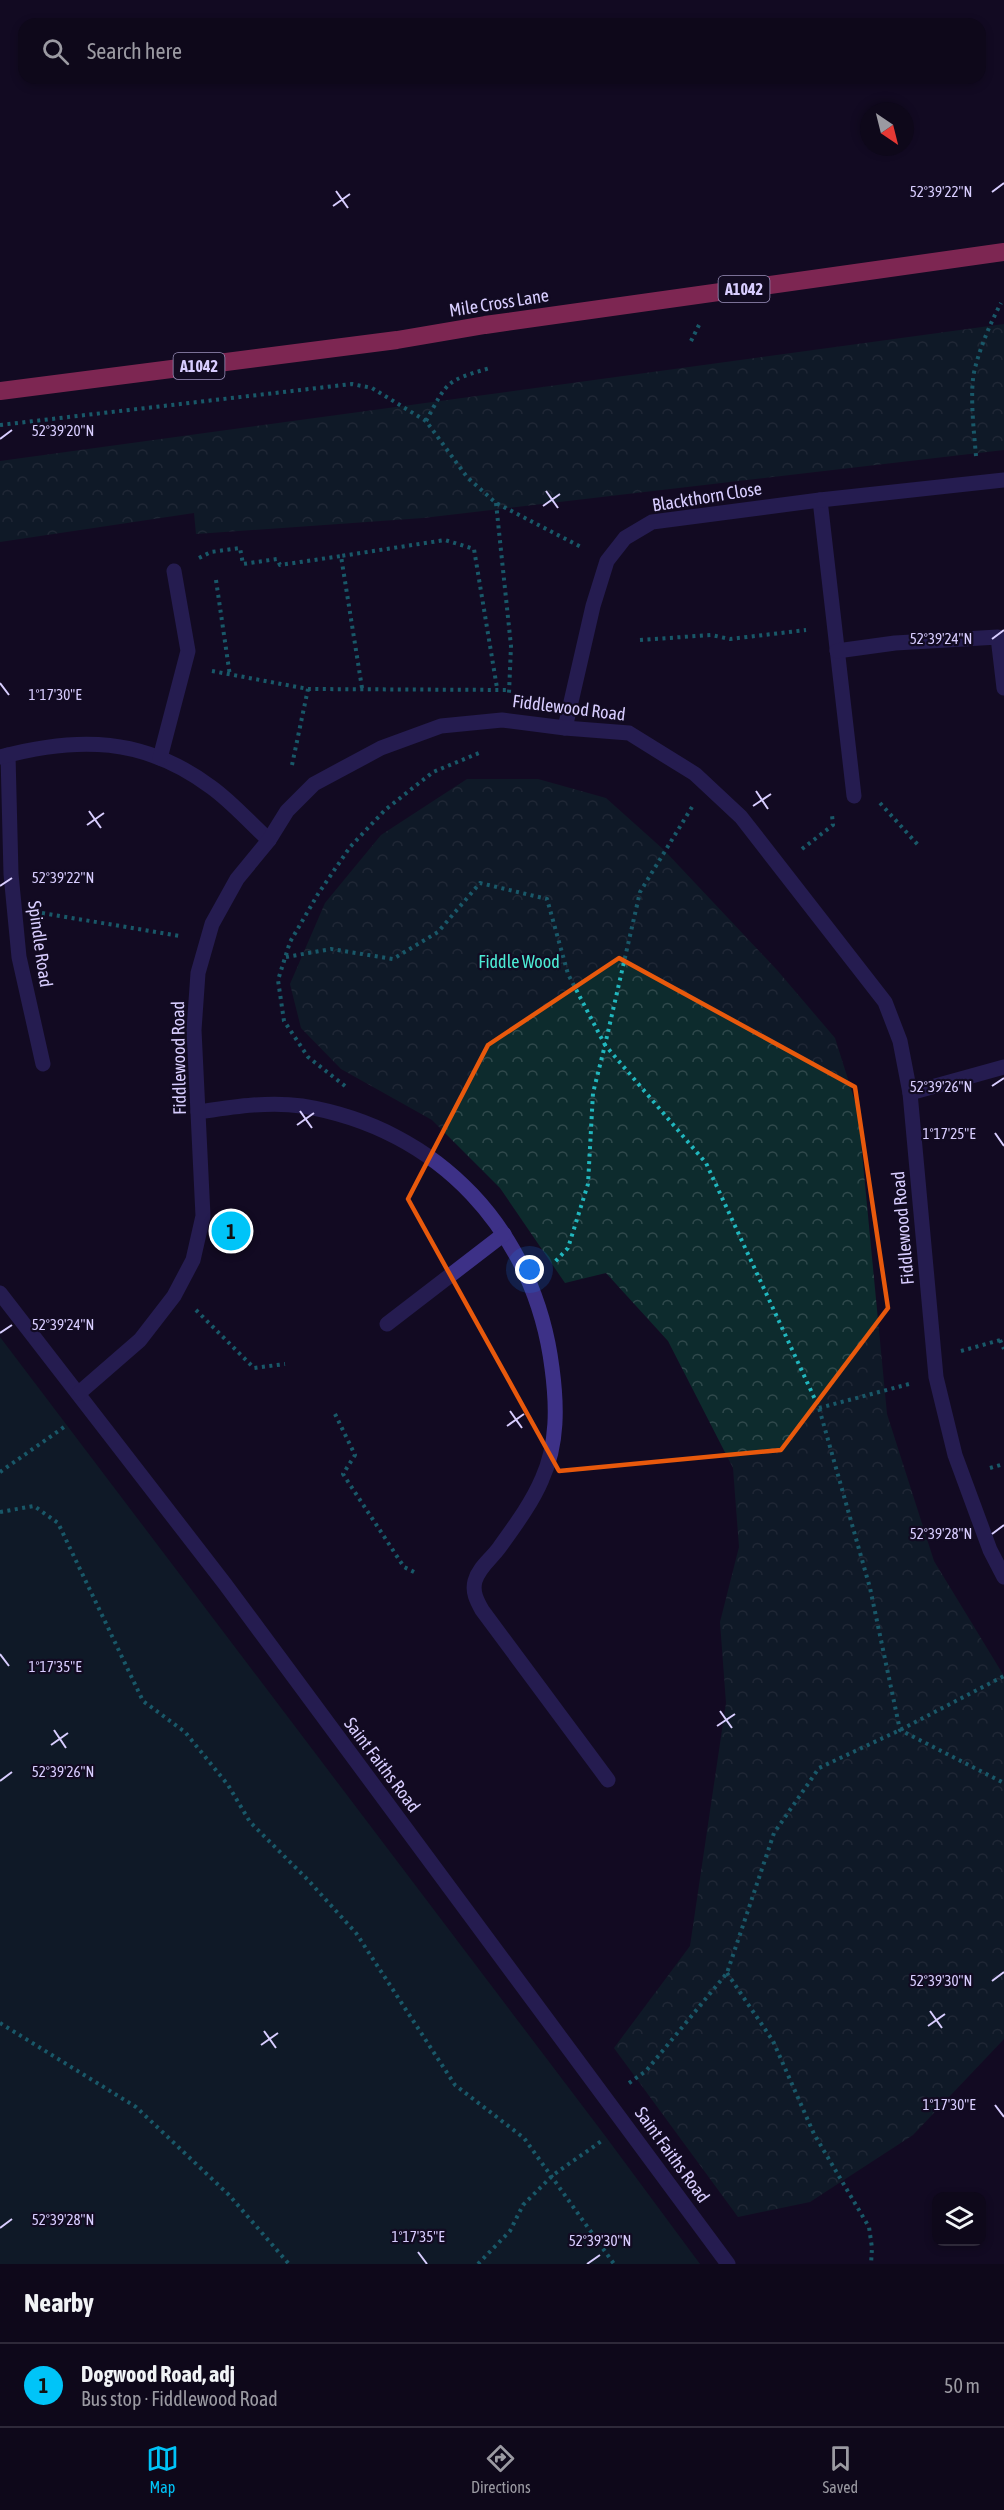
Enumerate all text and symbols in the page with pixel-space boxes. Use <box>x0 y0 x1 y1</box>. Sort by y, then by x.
search box <box>18 18 986 84</box>
icon: search <box>39 35 72 68</box>
text: Search here <box>87 38 182 64</box>
north arrow <box>860 102 914 156</box>
text: 52°39'22"N <box>910 183 972 200</box>
road number: A1042 <box>718 276 770 302</box>
street label: Mile Cross Lane <box>448 284 550 321</box>
road number: A1042 <box>174 353 224 379</box>
text: 52°39'20"N <box>32 422 94 439</box>
street label: Blackthorn Close <box>651 477 763 516</box>
text: 52°39'24"N <box>910 630 972 647</box>
text: 1°17'30"E <box>28 686 82 703</box>
street label: Fiddlewood Road <box>511 690 627 725</box>
text: 52°39'22"N <box>32 869 94 886</box>
street label: Spindle Road <box>24 899 57 989</box>
park label: Fiddle Wood <box>478 951 560 972</box>
street label: Fiddlewood Road <box>167 1001 190 1115</box>
text: 52°39'26"N <box>910 1078 972 1095</box>
text: 1°17'25"E <box>922 1125 976 1142</box>
street label: Fiddlewood Road <box>887 1170 918 1286</box>
pin: 1 <box>212 1208 250 1254</box>
your location <box>515 1255 544 1284</box>
text: 52°39'24"N <box>32 1316 94 1333</box>
text: 52°39'28"N <box>910 1525 972 1542</box>
text: 1°17'35"E <box>28 1658 82 1675</box>
street label: Saint Faiths Road <box>340 1713 425 1816</box>
text: 52°39'26"N <box>32 1763 94 1780</box>
text: 52°39'30"N <box>910 1972 972 1989</box>
text: 1°17'30"E <box>922 2096 976 2113</box>
street label: Saint Faiths Road <box>631 2103 714 2207</box>
map controls <box>932 2192 986 2246</box>
button: layers <box>932 2192 986 2246</box>
text: 52°39'28"N <box>32 2211 94 2228</box>
text: 1°17'35"E <box>391 2228 445 2245</box>
text: 52°39'30"N <box>569 2232 631 2249</box>
text: Nearby <box>24 2288 94 2318</box>
text: Dogwood Road, adj <box>81 2361 235 2387</box>
text: 1 <box>39 2374 48 2397</box>
text: 50 m <box>944 2374 980 2397</box>
text: Bus stop · Fiddlewood Road <box>81 2387 278 2410</box>
tab: Map <box>146 2442 179 2496</box>
tab: Directions <box>471 2442 531 2496</box>
tab: Saved <box>823 2442 858 2496</box>

